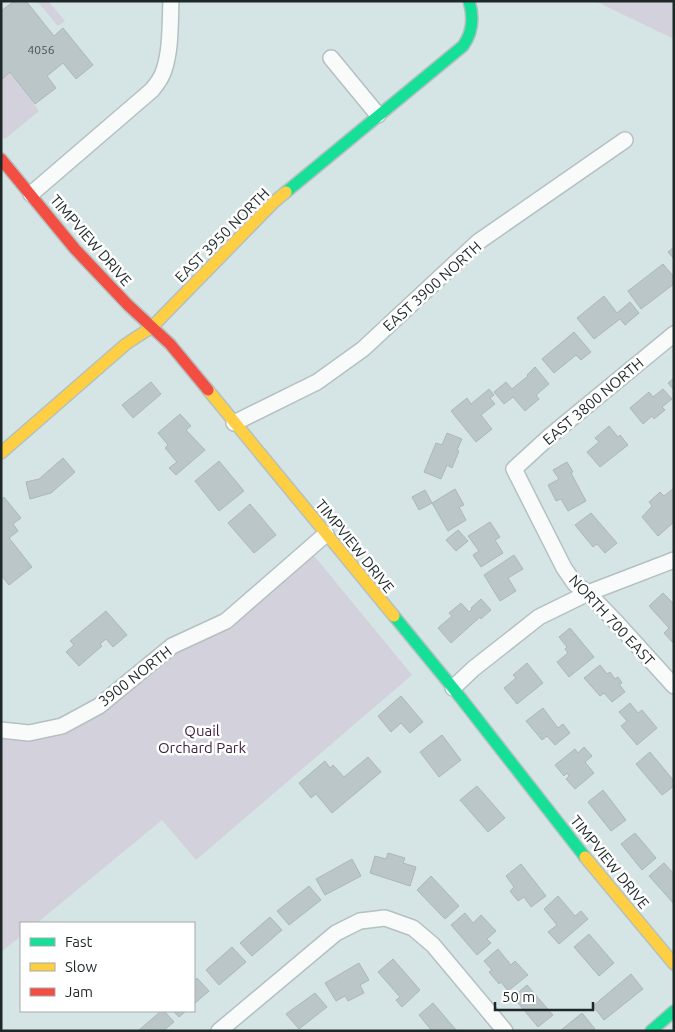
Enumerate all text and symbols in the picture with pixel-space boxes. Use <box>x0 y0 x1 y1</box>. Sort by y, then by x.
house number: 4056 <box>27 43 55 56</box>
street label: EAST 3950 NORTH <box>171 184 273 286</box>
street label: TIMPVIEW DRIVE <box>47 191 135 289</box>
street label: EAST 3900 NORTH <box>379 238 485 334</box>
street label: EAST 3800 NORTH <box>539 354 647 448</box>
street label: TIMPVIEW DRIVE <box>312 496 398 596</box>
street label: NORTH 700 EAST <box>566 571 659 669</box>
street label: 3900 NORTH <box>95 642 175 710</box>
park label: Quail Orchard Park <box>158 722 247 756</box>
street label: TIMPVIEW DRIVE <box>567 812 653 912</box>
legend <box>20 922 195 1012</box>
text: Fast <box>65 933 93 950</box>
text: Slow <box>65 958 98 975</box>
scale bar <box>495 980 592 1012</box>
text: Jam <box>65 983 93 1000</box>
text: 50 m <box>502 988 535 1005</box>

